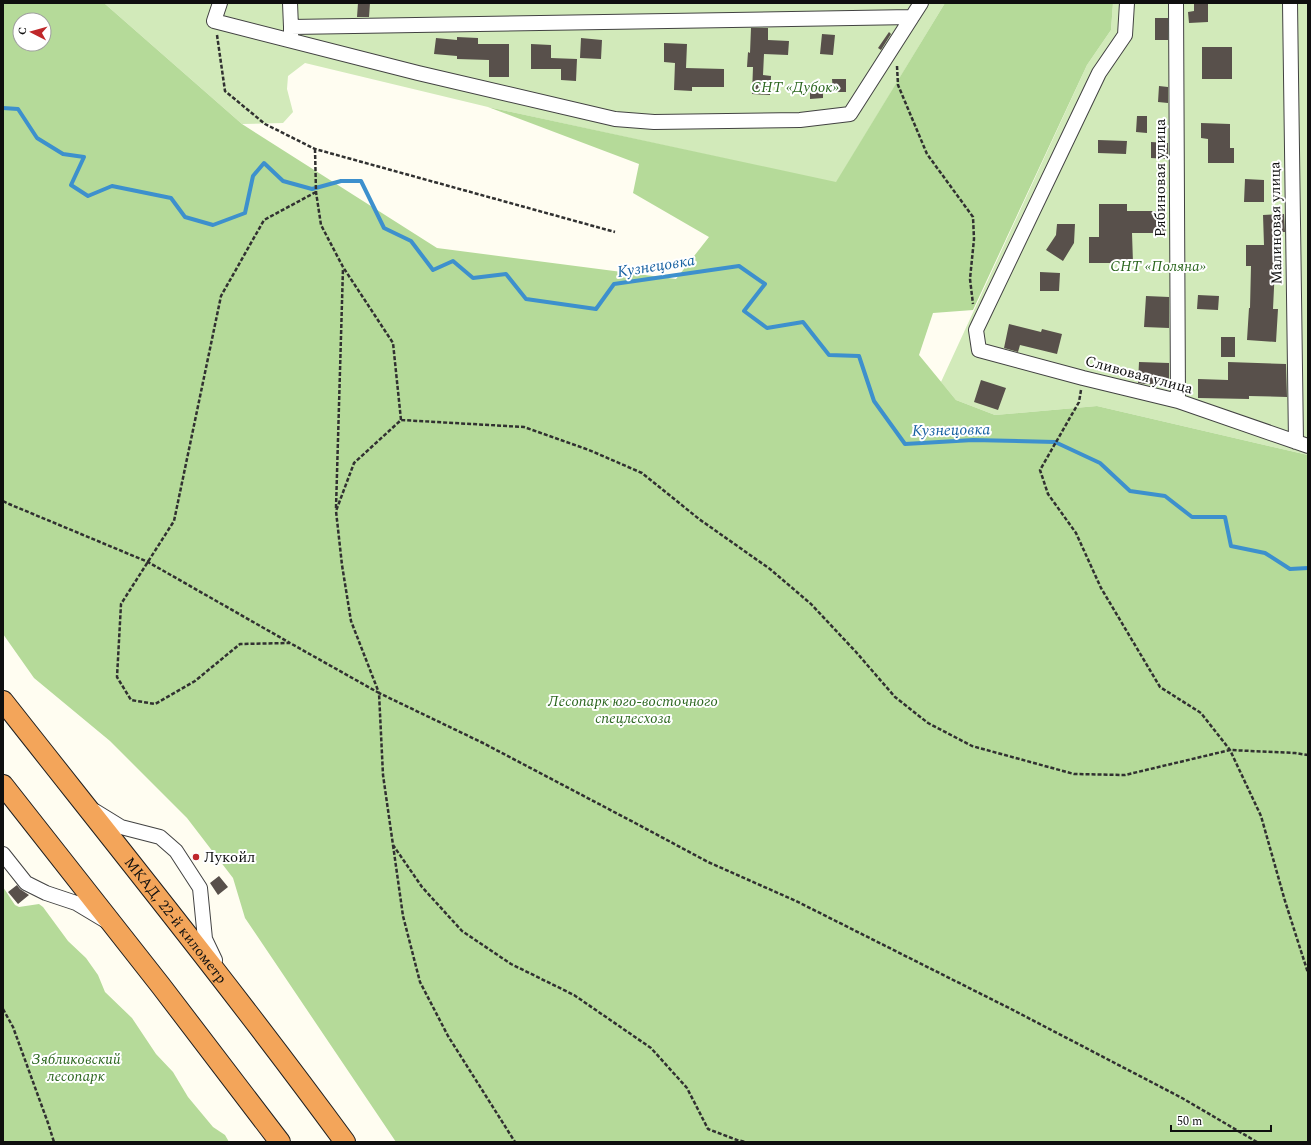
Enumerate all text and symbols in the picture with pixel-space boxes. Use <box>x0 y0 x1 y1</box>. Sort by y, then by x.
north arrow <box>12 12 52 52</box>
text: С <box>14 26 31 36</box>
park label: СНТ «Дубок» <box>751 76 839 99</box>
street label: Рябиновая улица <box>1149 118 1172 237</box>
street label: Малиновая улица <box>1263 161 1289 285</box>
water label: Кузнецовка <box>615 248 697 284</box>
park label: СНТ «Поляна» <box>1110 255 1207 278</box>
street label: Сливовая улица <box>1082 350 1196 401</box>
water label: Кузнецовка <box>912 417 990 443</box>
park label: Лесопарк юго-восточного спецлесхоза <box>547 690 718 730</box>
place label: Лукойл <box>204 846 255 869</box>
street label: МКАД, 22-й километр <box>119 852 233 988</box>
marker: Лукойл <box>191 852 201 862</box>
park label: Зябликовский лесопарк <box>31 1048 121 1088</box>
scale bar <box>1171 1107 1271 1133</box>
text: 50 m <box>1177 1112 1202 1131</box>

